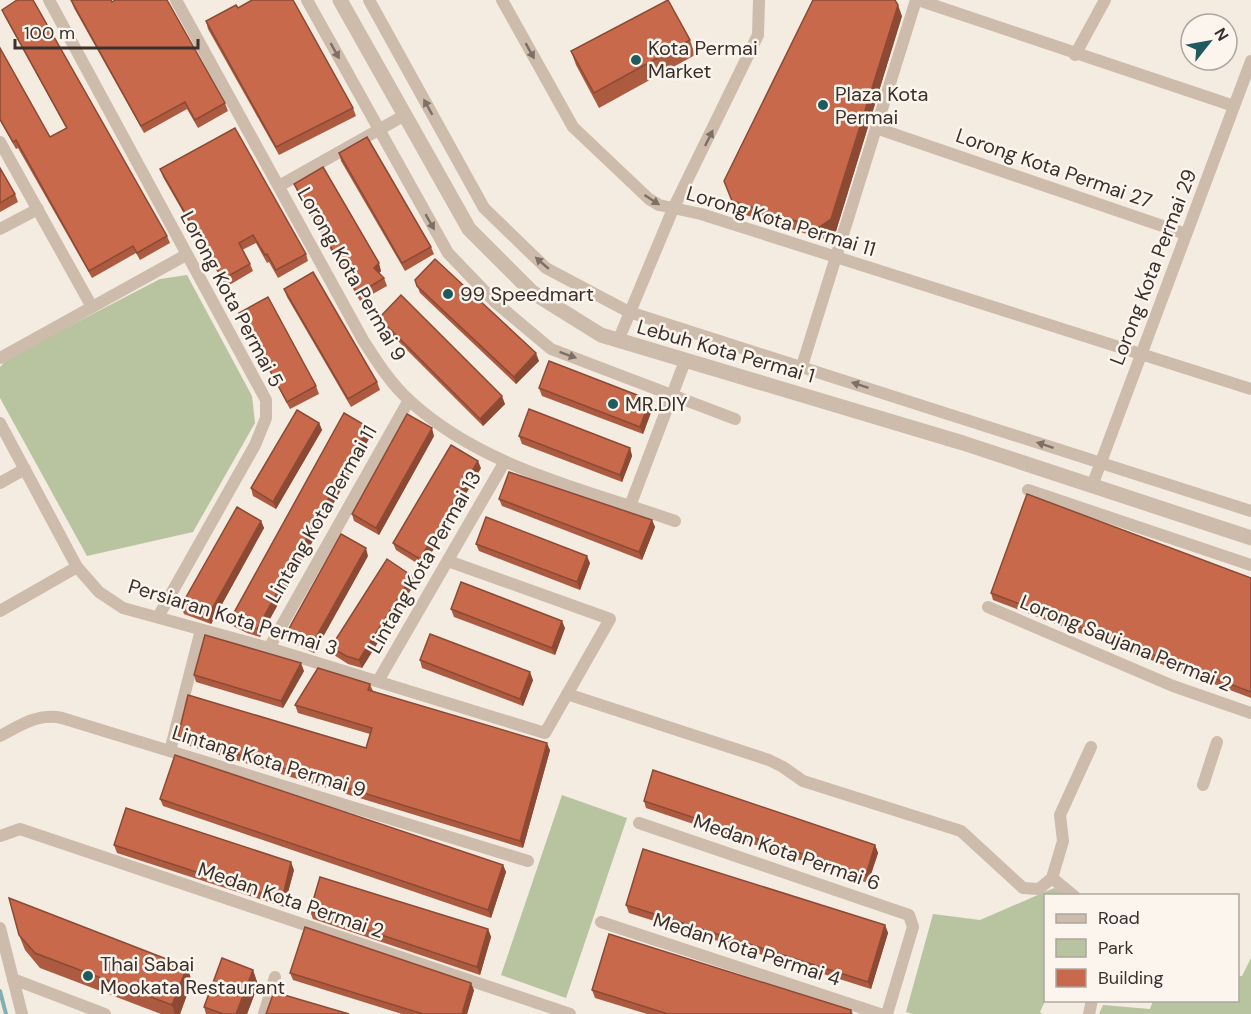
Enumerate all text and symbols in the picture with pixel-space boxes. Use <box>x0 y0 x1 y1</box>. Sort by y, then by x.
scale bar <box>15 12 198 50</box>
north arrow <box>1179 12 1239 72</box>
text: 100 m <box>24 21 75 45</box>
text: N <box>1209 24 1233 45</box>
place label: Kota Permai Market <box>648 35 758 84</box>
one-way arrow <box>330 43 340 60</box>
one-way arrow <box>525 43 535 60</box>
marker: Kota Permai Market <box>629 53 643 67</box>
place label: Plaza Kota Permai <box>835 81 929 130</box>
marker: Plaza Kota Permai <box>816 98 830 112</box>
one-way arrow <box>423 99 433 116</box>
street label: Lorong Kota Permai 27 <box>952 122 1156 214</box>
one-way arrow <box>704 129 713 146</box>
street label: Lorong Kota Permai 29 <box>1104 165 1202 369</box>
street label: Lorong Kota Permai 11 <box>683 180 879 262</box>
street label: Lorong Kota Permai 9 <box>292 182 412 366</box>
one-way arrow <box>644 194 660 206</box>
street label: Lorong Kota Permai 5 <box>174 206 290 392</box>
one-way arrow <box>425 213 435 230</box>
one-way arrow <box>535 257 550 270</box>
place label: 99 Speedmart <box>460 281 594 307</box>
marker: 99 Speedmart <box>441 287 455 301</box>
street label: Lebuh Kota Permai 1 <box>634 313 818 389</box>
one-way arrow <box>559 351 577 361</box>
one-way arrow <box>850 379 868 389</box>
place label: MR.DIY <box>625 391 688 417</box>
marker: MR.DIY <box>606 397 620 411</box>
street label: Lintang Kota Permai 11 <box>259 420 383 608</box>
one-way arrow <box>1036 440 1054 449</box>
street label: Lintang Kota Permai 13 <box>361 466 487 658</box>
street label: Persiaran Kota Permai 3 <box>125 573 341 661</box>
street label: Lorong Saujana Permai 2 <box>1016 589 1236 697</box>
street label: Lintang Kota Permai 9 <box>169 719 369 803</box>
street label: Medan Kota Permai 6 <box>690 808 884 896</box>
street label: Medan Kota Permai 2 <box>195 856 387 944</box>
legend <box>1044 894 1239 1002</box>
street label: Medan Kota Permai 4 <box>650 906 844 992</box>
text: Road <box>1098 906 1140 930</box>
text: Park <box>1098 936 1134 960</box>
place label: Thai Sabai Mookata Restaurant <box>100 951 285 1000</box>
text: Building <box>1098 966 1163 990</box>
marker: Thai Sabai Mookata Restaurant <box>81 969 95 983</box>

